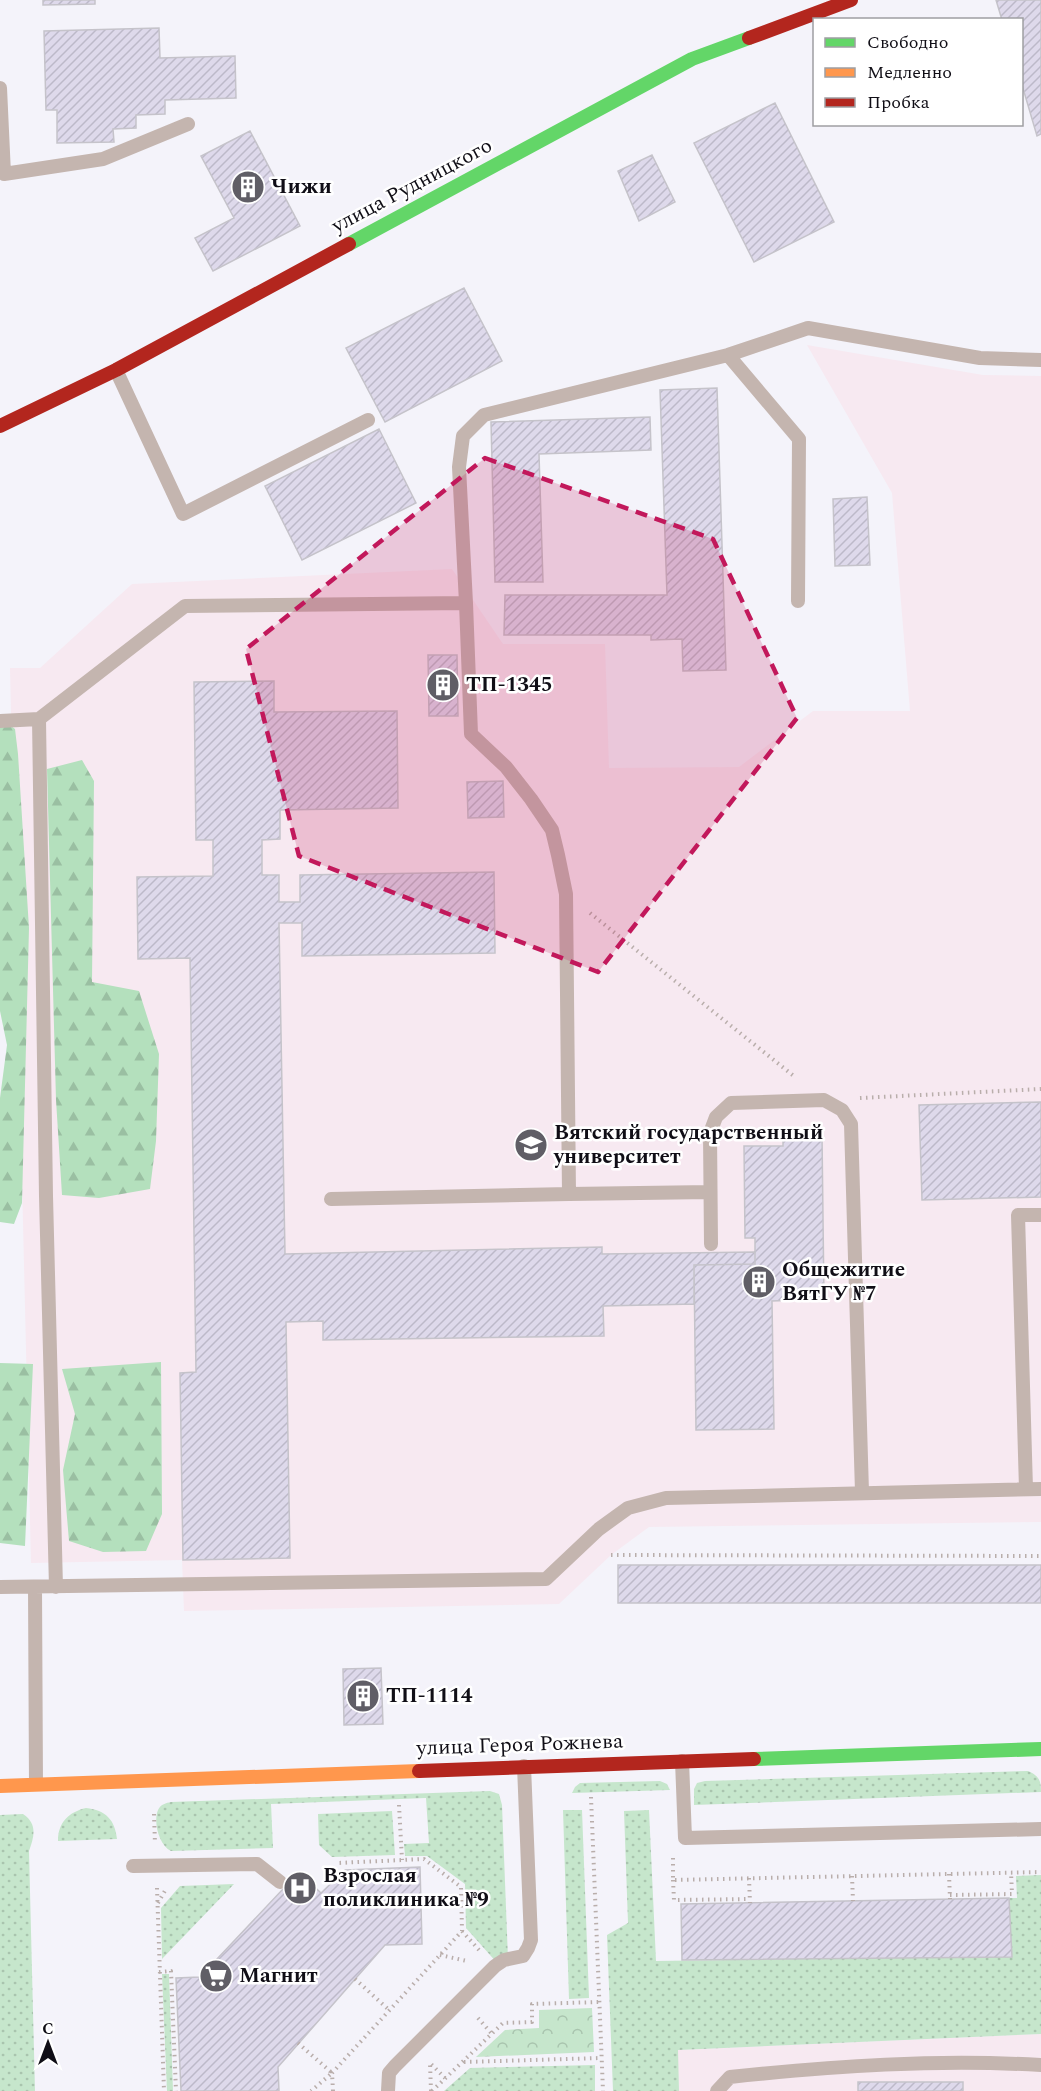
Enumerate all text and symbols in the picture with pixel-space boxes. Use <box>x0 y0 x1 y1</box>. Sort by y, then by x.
legend <box>813 18 1023 126</box>
text: Свободно <box>867 29 948 56</box>
text: Медленно <box>867 59 952 86</box>
text: Пробка <box>867 89 930 116</box>
street label: улица Рудницкого <box>325 130 498 242</box>
building icon: Чижи <box>230 169 266 205</box>
place label: Чижи <box>271 171 332 203</box>
building icon: ТП-1345 <box>425 667 461 703</box>
place label: ТП-1345 <box>466 669 553 701</box>
place label: Вятский государственный университет <box>553 1117 823 1173</box>
school or university icon: Вятский государственный университет <box>513 1127 549 1163</box>
place label: Общежитие ВятГУ №7 <box>782 1254 905 1310</box>
building icon: Общежитие ВятГУ №7 <box>741 1264 777 1300</box>
building icon: ТП-1114 <box>345 1678 381 1714</box>
place label: ТП-1114 <box>386 1680 473 1712</box>
street label: улица Героя Рожнева <box>415 1725 625 1765</box>
place label: Взрослая поликлиника №9 <box>323 1860 489 1916</box>
hospital icon: Взрослая поликлиника №9 <box>282 1870 318 1906</box>
supermarket icon: Магнит <box>198 1958 234 1994</box>
place label: Магнит <box>239 1960 318 1992</box>
north arrow <box>18 2013 78 2073</box>
text: С <box>42 2017 54 2041</box>

